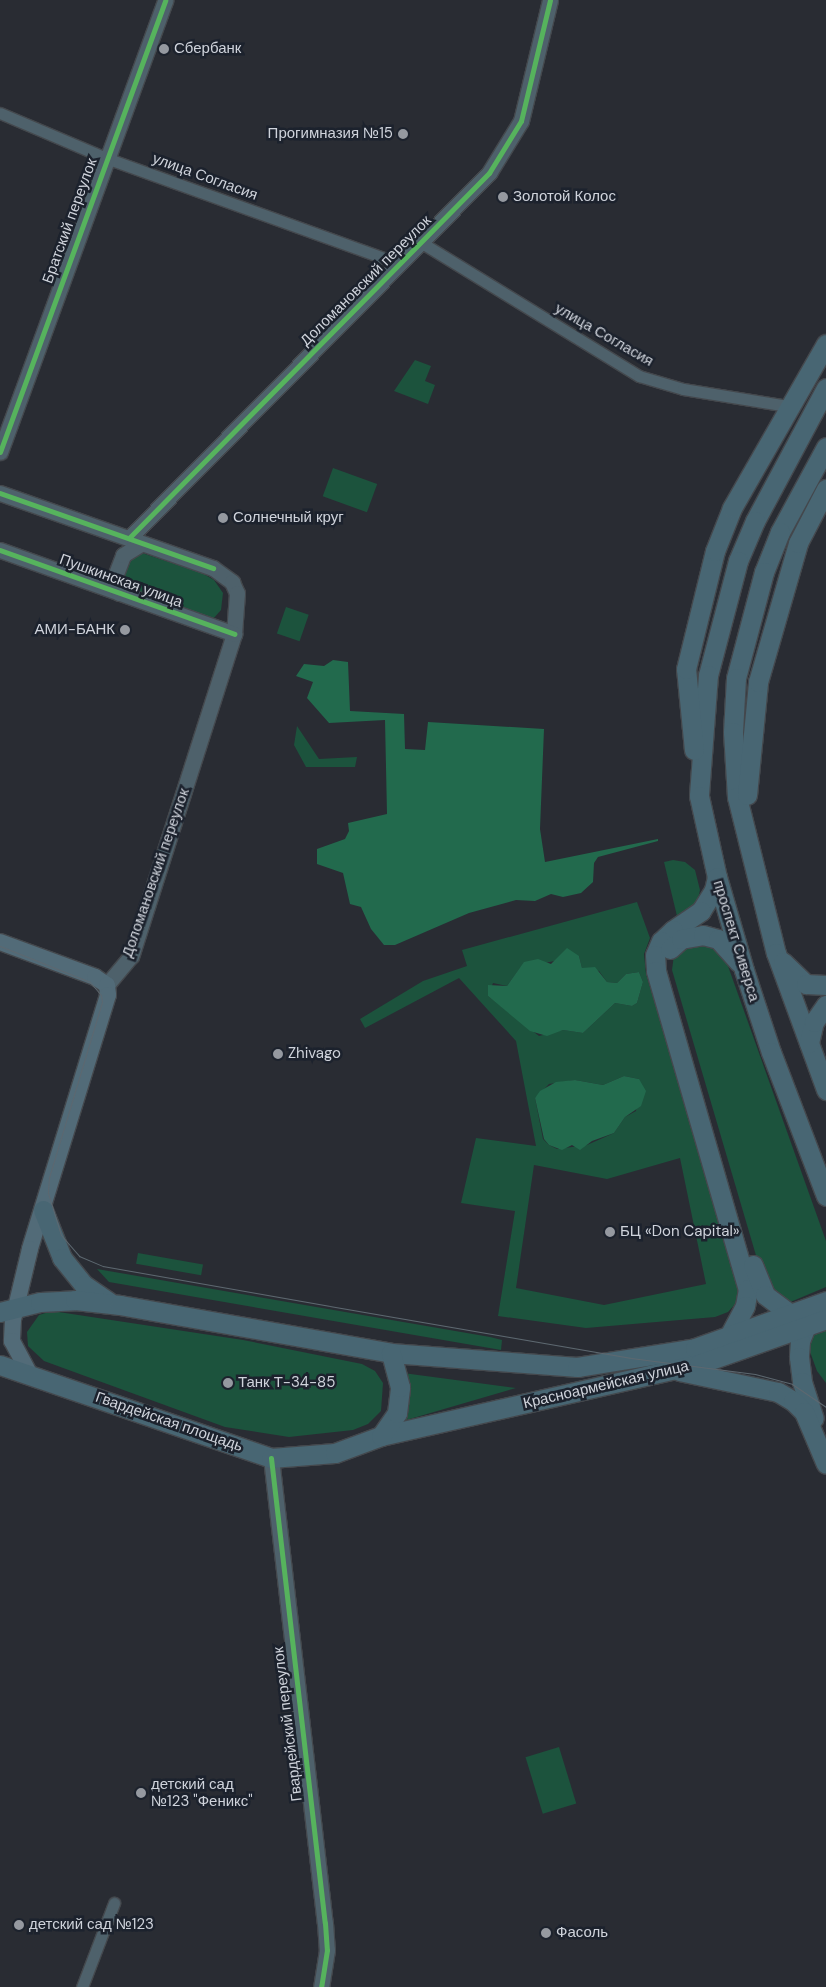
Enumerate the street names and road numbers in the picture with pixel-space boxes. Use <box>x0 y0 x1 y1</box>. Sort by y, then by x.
street label: улица Согласия <box>150 150 260 204</box>
street label: Братский переулок <box>39 156 101 286</box>
street label: Доломановский переулок <box>297 212 435 350</box>
street label: улица Согласия <box>552 300 656 370</box>
street label: Пушкинская улица <box>57 550 185 612</box>
street label: Доломановский переулок <box>119 786 193 960</box>
street label: проспект Сиверса <box>709 878 763 1004</box>
street label: Красноармейская улица <box>521 1357 691 1413</box>
street label: Гвардейская площадь <box>93 1388 245 1456</box>
street label: Гвардейский переулок <box>270 1646 306 1802</box>

